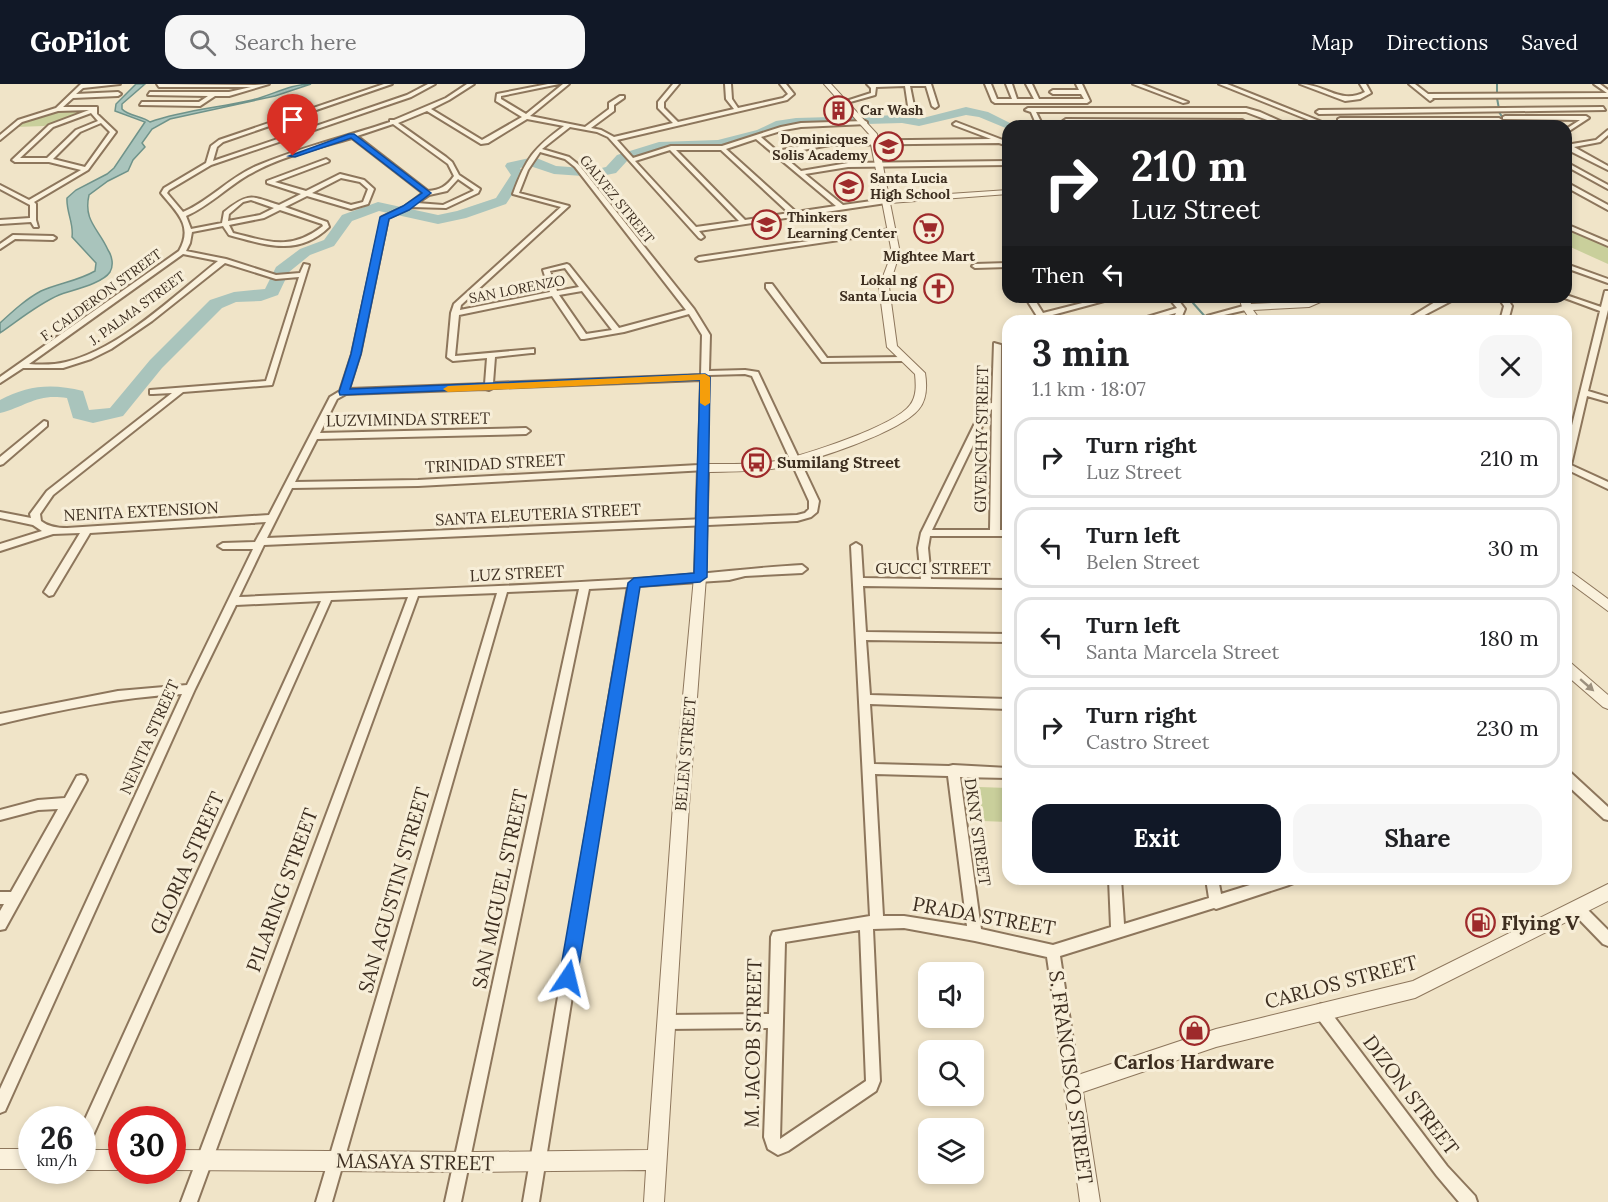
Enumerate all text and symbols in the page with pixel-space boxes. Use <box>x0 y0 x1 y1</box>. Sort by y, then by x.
search box <box>165 15 585 69</box>
text: GoPilot <box>30 24 129 60</box>
icon: search <box>186 26 219 59</box>
text: Search here <box>234 28 357 56</box>
text: Map <box>1311 29 1354 56</box>
text: Directions <box>1387 29 1488 56</box>
text: Saved <box>1521 29 1578 56</box>
pin <box>267 94 318 156</box>
building icon: Car Wash <box>823 94 855 126</box>
place label: Car Wash <box>860 101 924 119</box>
icon: arrive <box>276 103 309 136</box>
place label: Dominicques Solis Academy <box>772 130 868 164</box>
school or university icon: Dominicques Solis Academy <box>873 131 905 163</box>
text: 210 m <box>1131 139 1247 193</box>
icon: right <box>1032 144 1110 222</box>
street label: GALVEZ STREET <box>576 151 658 247</box>
place label: Santa Lucia High School <box>870 169 951 203</box>
school or university icon: Santa Lucia High School <box>833 170 865 202</box>
text: Luz Street <box>1131 192 1260 226</box>
place label: Thinkers Learning Center <box>787 208 897 242</box>
school or university icon: Thinkers Learning Center <box>750 209 782 241</box>
supermarket icon: Mightee Mart <box>913 213 945 245</box>
street label: F. CALDERON STREET <box>37 245 165 345</box>
place label: Mightee Mart <box>883 247 975 265</box>
icon: left <box>1097 258 1130 291</box>
text: Then <box>1032 261 1085 289</box>
street label: J. PALMA STREET <box>85 267 189 349</box>
street label: SAN LORENZO <box>467 271 567 307</box>
place label: Lokal ng Santa Lucia <box>839 271 918 305</box>
church icon: Lokal ng Santa Lucia <box>922 272 954 304</box>
text: 3 min <box>1032 330 1130 376</box>
button: close <box>1479 335 1542 398</box>
street label: GIVENCHY STREET <box>970 365 992 513</box>
text: 1.1 km · 18:07 <box>1032 376 1146 401</box>
street label: LUZVIMINDA STREET <box>326 408 490 430</box>
text: Turn right <box>1086 431 1197 459</box>
icon: right <box>1035 441 1068 474</box>
text: 210 m <box>1480 444 1539 472</box>
bus stop icon: Sumilang Street <box>740 446 772 478</box>
street label: TRINIDAD STREET <box>424 449 566 477</box>
place label: Sumilang Street <box>777 452 901 472</box>
text: Luz Street <box>1086 459 1182 484</box>
street label: NENITA EXTENSION <box>63 497 219 525</box>
street label: SANTA ELEUTERIA STREET <box>435 499 641 529</box>
text: Turn left <box>1086 521 1180 549</box>
icon: left <box>1035 531 1068 564</box>
text: 30 m <box>1488 534 1539 562</box>
text: Belen Street <box>1086 549 1200 574</box>
street label: GUCCI STREET <box>875 558 991 578</box>
street label: LUZ STREET <box>469 561 565 585</box>
text: Turn left <box>1086 611 1180 639</box>
icon: left <box>1035 621 1068 654</box>
text: 180 m <box>1480 624 1539 652</box>
text: Santa Marcela Street <box>1086 639 1279 664</box>
street label: NENITA STREET <box>115 677 183 797</box>
one-way arrow <box>1579 679 1595 692</box>
street label: BELEN STREET <box>670 696 700 812</box>
text: Turn right <box>1086 701 1197 729</box>
icon: right <box>1035 711 1068 744</box>
text: 230 m <box>1476 714 1539 742</box>
text: Castro Street <box>1086 729 1209 754</box>
street label: DKNY STREET <box>961 777 995 887</box>
street label: SAN AGUSTIN STREET <box>352 784 435 996</box>
street label: GLORIA STREET <box>144 787 229 938</box>
street label: SAN MIGUEL STREET <box>466 787 533 991</box>
street label: PILARING STREET <box>240 804 323 975</box>
button: Exit <box>1032 804 1281 873</box>
button: Share <box>1293 804 1542 873</box>
street label: PRADA STREET <box>911 891 1058 940</box>
fuel station icon: Flying V <box>1464 907 1496 939</box>
place label: Flying V <box>1501 910 1580 935</box>
position arrow <box>536 946 600 1010</box>
street label: CARLOS STREET <box>1262 949 1420 1014</box>
street label: M. JACOB STREET <box>739 958 766 1128</box>
map controls <box>918 962 984 1184</box>
button: sound <box>918 962 984 1028</box>
street label: S. FRANCISCO STREET <box>1044 969 1099 1185</box>
shop icon: Carlos Hardware <box>1178 1015 1210 1047</box>
street label: DIZON STREET <box>1358 1030 1465 1160</box>
button: search <box>918 1040 984 1106</box>
place label: Carlos Hardware <box>1114 1049 1275 1074</box>
speed limit sign: 30 <box>108 1106 186 1184</box>
button: layers <box>918 1118 984 1184</box>
text: 26 <box>40 1119 74 1157</box>
street label: MASAYA STREET <box>336 1148 495 1175</box>
text: km/h <box>37 1151 77 1170</box>

